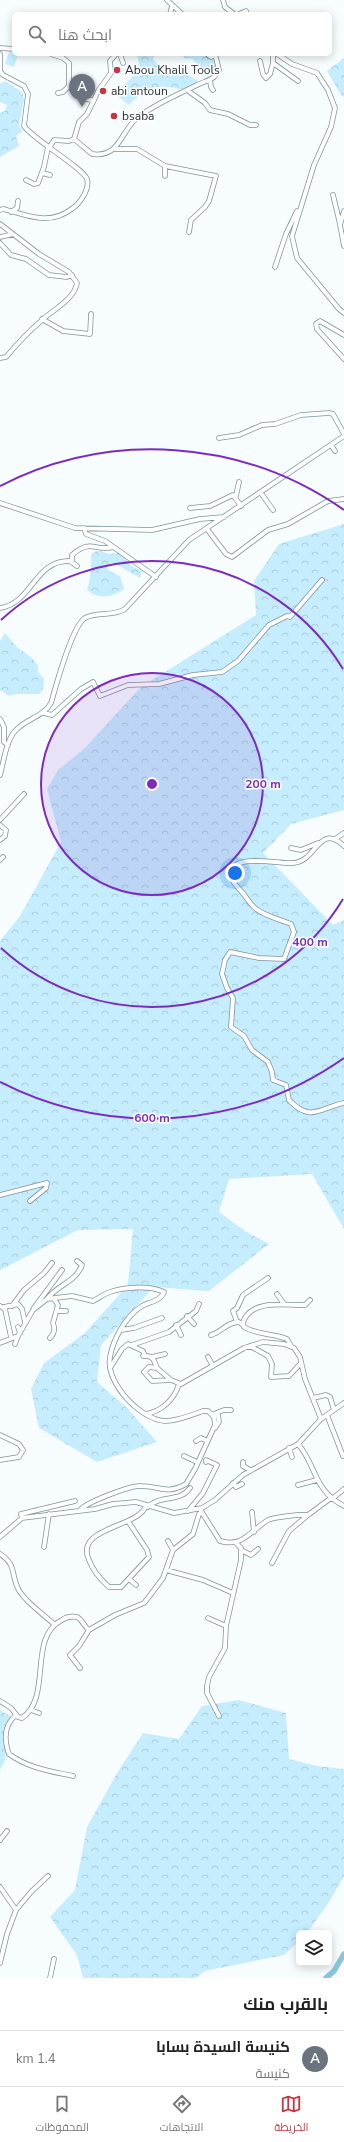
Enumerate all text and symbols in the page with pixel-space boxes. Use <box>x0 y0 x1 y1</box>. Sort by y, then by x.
search box <box>12 12 332 56</box>
icon: search <box>26 23 48 45</box>
text: ابحث هنا <box>58 25 112 45</box>
place label: Abou Khalil Tools <box>125 62 220 78</box>
marker: Abou Khalil Tools <box>112 65 122 75</box>
pin: A <box>69 74 95 107</box>
place label: abi antoun <box>111 83 168 99</box>
marker: abi antoun <box>98 86 108 96</box>
place label: bsaba <box>122 108 154 124</box>
marker: bsaba <box>109 111 119 121</box>
text: 200 m <box>245 776 281 792</box>
centre of rings <box>145 777 159 791</box>
your location <box>225 863 245 883</box>
text: 400 m <box>292 934 328 950</box>
text: 600 m <box>134 1110 170 1126</box>
map controls <box>296 1930 332 1966</box>
button: layers <box>296 1930 332 1966</box>
text: بالقرب منك <box>243 1993 328 2016</box>
text: كنيسة السيدة بسابا <box>156 2037 290 2057</box>
text: 1.4 km <box>16 2050 56 2068</box>
text: A <box>310 2050 320 2068</box>
text: كنيسة <box>256 2065 290 2083</box>
tab: المحفوظات <box>35 2093 89 2137</box>
tab: الاتجاهات <box>160 2093 203 2137</box>
tab: الخريطة <box>274 2093 309 2137</box>

